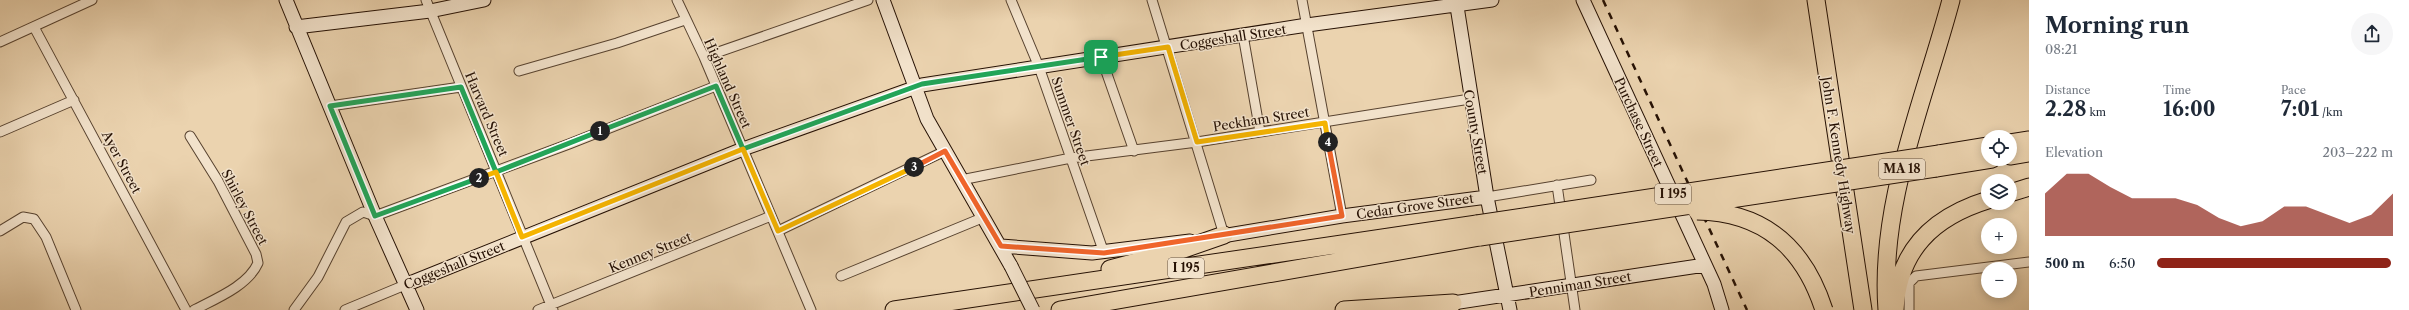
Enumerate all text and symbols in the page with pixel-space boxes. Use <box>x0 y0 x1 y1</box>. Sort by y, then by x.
text: Morning run <box>2045 12 2189 39</box>
button: share <box>2351 13 2393 55</box>
street label: Coggeshall Street <box>1179 21 1288 53</box>
street label: Highland Street <box>701 35 755 131</box>
pin <box>1084 40 1118 74</box>
text: 08:21 <box>2045 41 2078 57</box>
icon: arrive <box>1090 46 1112 68</box>
street label: Harvard Street <box>462 69 512 159</box>
street label: John F. Kennedy Highway <box>1818 73 1859 236</box>
street label: Summer Street <box>1048 75 1094 168</box>
street label: Purchase Street <box>1611 75 1667 170</box>
text: Distance <box>2045 83 2091 97</box>
text: Time <box>2163 83 2191 97</box>
text: Pace <box>2281 83 2306 97</box>
street label: County Street <box>1461 88 1491 176</box>
text: 2.28 <box>2045 97 2086 121</box>
text: 16:00 <box>2163 97 2215 121</box>
text: 7:01 <box>2281 97 2319 121</box>
street label: Peckham Street <box>1212 103 1311 135</box>
text: km <box>2086 105 2106 119</box>
text: /km <box>2319 105 2343 119</box>
pin: 1 <box>590 121 610 141</box>
text: 1 <box>598 124 602 138</box>
street label: Ayer Street <box>98 127 145 196</box>
map controls <box>1981 130 2017 298</box>
button: locate <box>1981 130 2017 166</box>
pin: 4 <box>1318 132 1338 152</box>
text: 4 <box>1325 135 1331 149</box>
text: Elevation <box>2045 144 2103 160</box>
text: 203–222 m <box>2322 144 2393 160</box>
pin: 3 <box>904 157 924 177</box>
road number: MA 18 <box>1879 159 1925 179</box>
text: 3 <box>911 160 917 174</box>
street label: Shirley Street <box>218 166 272 248</box>
pin: 2 <box>469 168 489 188</box>
text: 2 <box>476 171 482 185</box>
button: layers <box>1981 174 2017 210</box>
road number: I 195 <box>1655 184 1691 204</box>
street label: Cedar Grove Street <box>1355 190 1475 222</box>
button: + <box>1981 218 2017 254</box>
street label: Kenney Street <box>606 228 694 276</box>
street label: Coggeshall Street <box>401 237 507 293</box>
text: 500 m <box>2045 255 2085 271</box>
text: 6:50 <box>2109 255 2136 271</box>
road number: I 195 <box>1168 258 1204 278</box>
button: − <box>1981 262 2017 298</box>
street label: Penniman Street <box>1528 268 1633 300</box>

